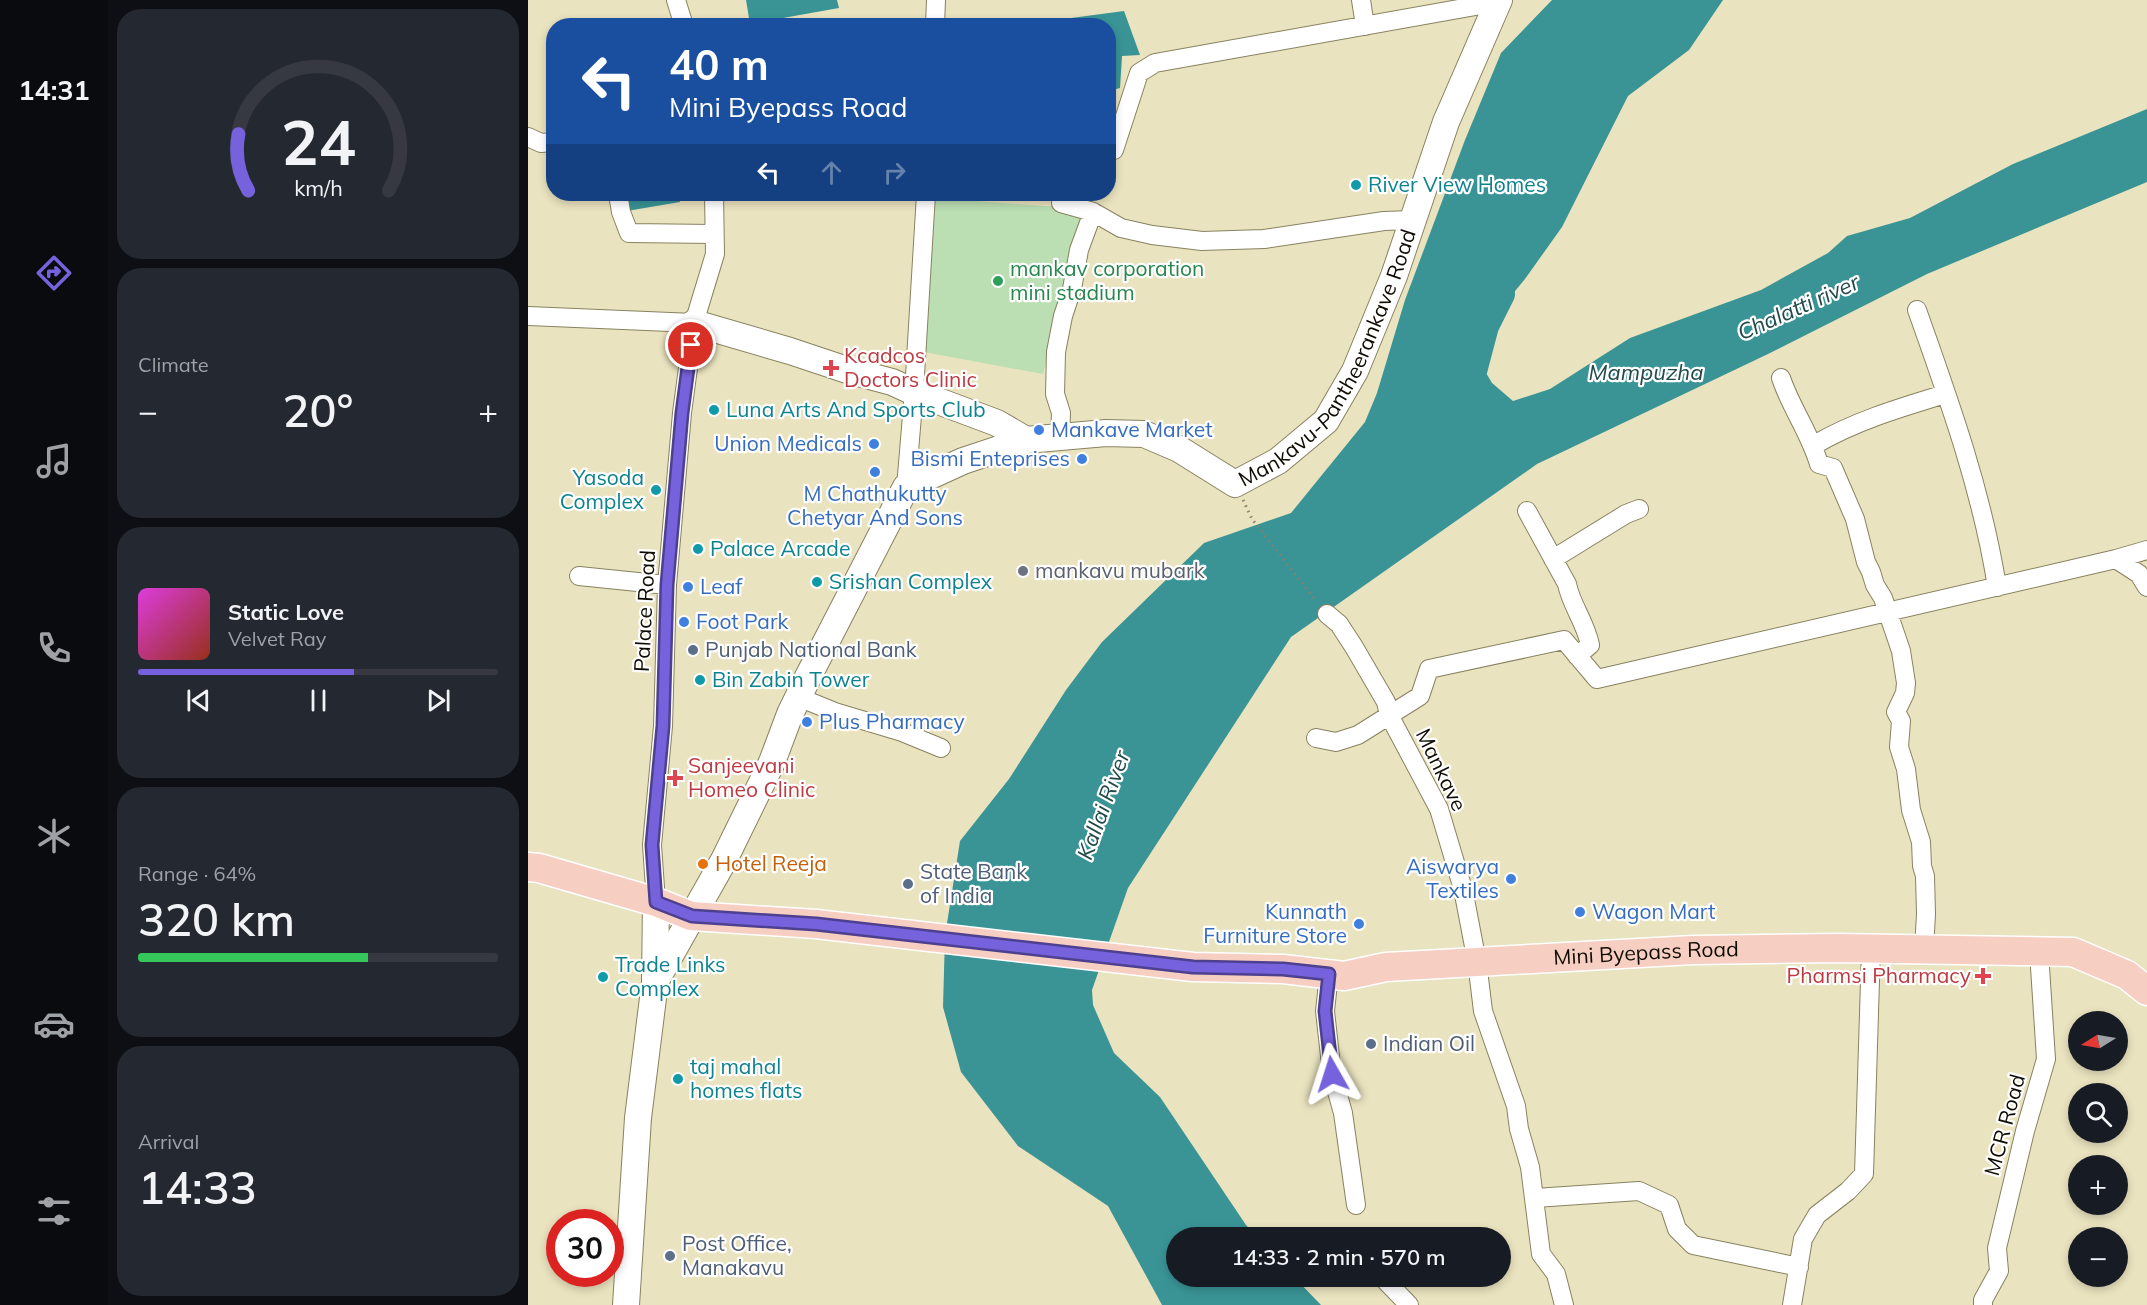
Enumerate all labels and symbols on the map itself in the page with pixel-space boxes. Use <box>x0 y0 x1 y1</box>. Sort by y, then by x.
place label: River View Homes <box>1368 171 1546 197</box>
marker: River View Homes <box>1349 178 1363 192</box>
street label: Mankavu-Pantheerankave Road <box>1234 226 1421 492</box>
place label: mankav corporation mini stadium <box>1010 255 1204 305</box>
water label: Chalatti river <box>1733 267 1864 346</box>
marker: mankav corporation mini stadium <box>991 274 1005 288</box>
pin <box>665 319 716 370</box>
place label: Kcadcos Doctors Clinic <box>844 342 977 392</box>
water label: Mampuzha <box>1589 358 1703 386</box>
marker: Kcadcos Doctors Clinic <box>822 359 840 377</box>
place label: Luna Arts And Sports Club <box>726 396 986 422</box>
marker: Luna Arts And Sports Club <box>707 403 721 417</box>
place label: Mankave Market <box>1051 416 1213 442</box>
marker: Mankave Market <box>1032 423 1046 437</box>
place label: Union Medicals <box>714 430 862 456</box>
marker: Union Medicals <box>867 437 881 451</box>
place label: Bismi Enteprises <box>911 445 1070 471</box>
marker: Bismi Enteprises <box>1075 452 1089 466</box>
place label: Yasoda Complex <box>560 464 644 514</box>
marker: M Chathukutty Chetyar And Sons <box>868 465 882 479</box>
place label: M Chathukutty Chetyar And Sons <box>787 480 963 530</box>
marker: Yasoda Complex <box>649 483 663 497</box>
place label: Palace Arcade <box>710 535 850 561</box>
marker: Palace Arcade <box>691 542 705 556</box>
street label: Palace Road <box>628 549 660 673</box>
place label: mankavu mubark <box>1035 557 1205 583</box>
marker: mankavu mubark <box>1016 564 1030 578</box>
place label: Srishan Complex <box>829 568 992 594</box>
place label: Leaf <box>700 573 743 599</box>
marker: Srishan Complex <box>810 575 824 589</box>
marker: Leaf <box>681 580 695 594</box>
place label: Foot Park <box>696 608 788 634</box>
marker: Foot Park <box>677 615 691 629</box>
place label: Punjab National Bank <box>705 636 917 662</box>
marker: Punjab National Bank <box>686 643 700 657</box>
place label: Bin Zabin Tower <box>712 666 870 692</box>
marker: Bin Zabin Tower <box>693 673 707 687</box>
place label: Plus Pharmacy <box>819 708 965 734</box>
marker: Plus Pharmacy <box>800 715 814 729</box>
street label: Mankave <box>1411 724 1473 815</box>
water label: Kallai River <box>1070 746 1136 863</box>
place label: Sanjeevani Homeo Clinic <box>688 752 815 802</box>
marker: Sanjeevani Homeo Clinic <box>666 769 684 787</box>
place label: Hotel Reeja <box>715 850 827 876</box>
place label: Aiswarya Textiles <box>1406 853 1499 903</box>
marker: Hotel Reeja <box>696 857 710 871</box>
place label: State Bank of India <box>920 858 1027 908</box>
marker: Aiswarya Textiles <box>1504 872 1518 886</box>
marker: State Bank of India <box>901 877 915 891</box>
place label: Kunnath Furniture Store <box>1203 898 1347 948</box>
place label: Wagon Mart <box>1592 898 1715 924</box>
marker: Wagon Mart <box>1573 905 1587 919</box>
marker: Kunnath Furniture Store <box>1352 917 1366 931</box>
street label: Mini Byepass Road <box>1553 935 1739 970</box>
place label: Trade Links Complex <box>615 951 726 1001</box>
place label: Pharmsi Pharmacy <box>1787 962 1971 988</box>
marker: Pharmsi Pharmacy <box>1976 969 1990 983</box>
marker: Trade Links Complex <box>596 970 610 984</box>
north arrow <box>2068 1011 2128 1071</box>
place label: Indian Oil <box>1383 1030 1475 1056</box>
marker: Indian Oil <box>1364 1037 1378 1051</box>
position arrow <box>1300 1042 1364 1106</box>
place label: taj mahal homes flats <box>690 1053 803 1103</box>
street label: MCR Road <box>1978 1071 2030 1178</box>
marker: taj mahal homes flats <box>671 1072 685 1086</box>
speed limit sign: 30 <box>546 1209 624 1287</box>
place label: Post Office, Manakavu <box>682 1230 792 1280</box>
marker: Post Office, Manakavu <box>663 1249 677 1263</box>

